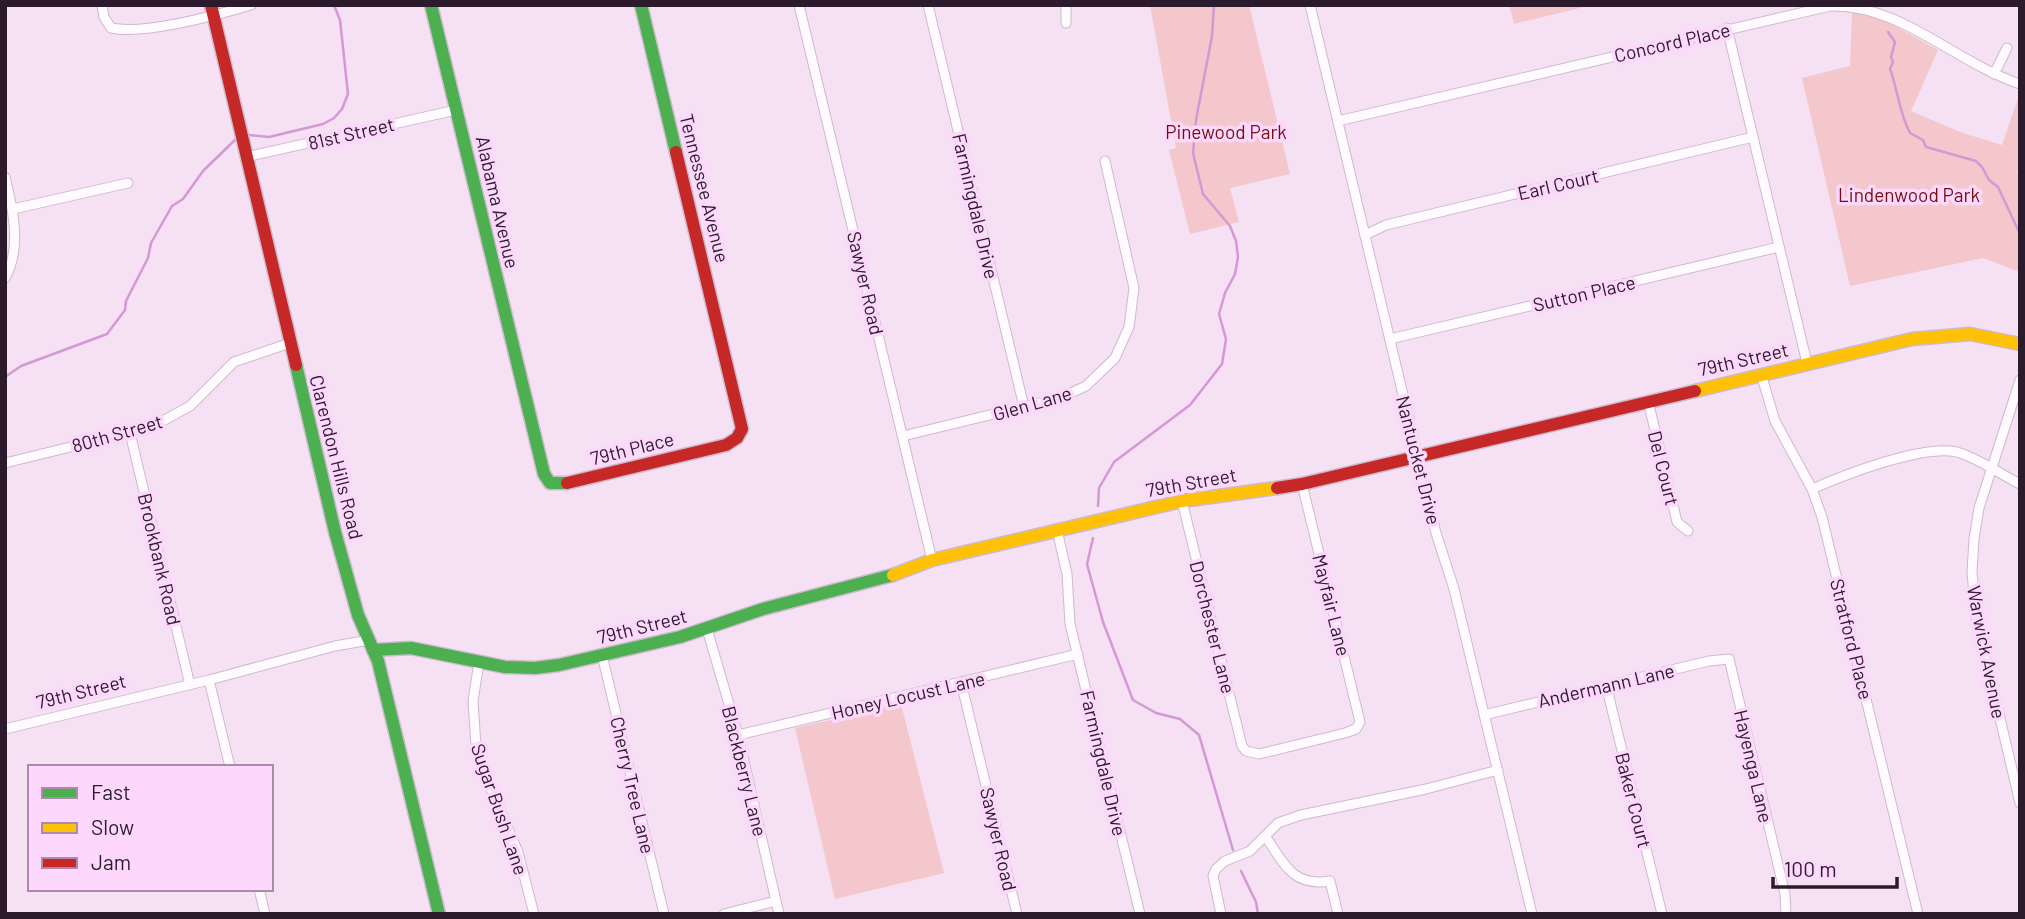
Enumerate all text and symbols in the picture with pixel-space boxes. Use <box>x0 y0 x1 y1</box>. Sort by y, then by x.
street label: Concord Place <box>1612 17 1732 67</box>
street label: Tennessee Avenue <box>675 111 735 265</box>
street label: 81st Street <box>306 112 396 154</box>
park label: Pinewood Park <box>1165 120 1287 143</box>
street label: Farmingdale Drive <box>948 131 1004 281</box>
street label: Alabama Avenue <box>472 133 524 271</box>
street label: Earl Court <box>1515 164 1601 204</box>
park label: Lindenwood Park <box>1838 183 1980 206</box>
street label: Sawyer Road <box>843 229 889 337</box>
street label: Sutton Place <box>1530 270 1638 316</box>
street label: 79th Street <box>1696 337 1790 381</box>
street label: Clarendon Hills Road <box>305 373 369 541</box>
street label: Glen Lane <box>990 381 1074 425</box>
street label: Nantucket Drive <box>1392 393 1446 527</box>
street label: 80th Street <box>69 409 165 457</box>
street label: 79th Place <box>588 427 676 469</box>
street label: Del Court <box>1644 428 1684 508</box>
street label: 79th Street <box>1144 463 1238 501</box>
street label: Brookbank Road <box>134 491 186 627</box>
street label: Mayfair Lane <box>1308 552 1356 658</box>
street label: Dorchester Lane <box>1185 558 1241 696</box>
street label: Stratford Place <box>1826 576 1878 702</box>
street label: Warwick Avenue <box>1963 584 2011 720</box>
street label: 79th Street <box>595 604 689 648</box>
street label: Andermann Lane <box>1535 658 1677 712</box>
street label: Honey Locust Lane <box>829 666 987 724</box>
street label: 79th Street <box>34 669 128 713</box>
street label: Farmingdale Drive <box>1076 688 1132 838</box>
street label: Blackberry Lane <box>718 703 772 839</box>
street label: Hayenga Lane <box>1730 707 1778 825</box>
street label: Cherry Tree Lane <box>606 714 660 856</box>
street label: Sugar Bush Lane <box>467 740 533 878</box>
street label: Baker Court <box>1611 750 1657 850</box>
legend <box>28 765 273 891</box>
text: Fast <box>91 779 131 804</box>
street label: Sawyer Road <box>976 785 1022 893</box>
text: Slow <box>91 814 134 839</box>
scale bar <box>1773 846 1897 890</box>
text: Jam <box>91 849 131 874</box>
text: 100 m <box>1784 856 1837 881</box>

